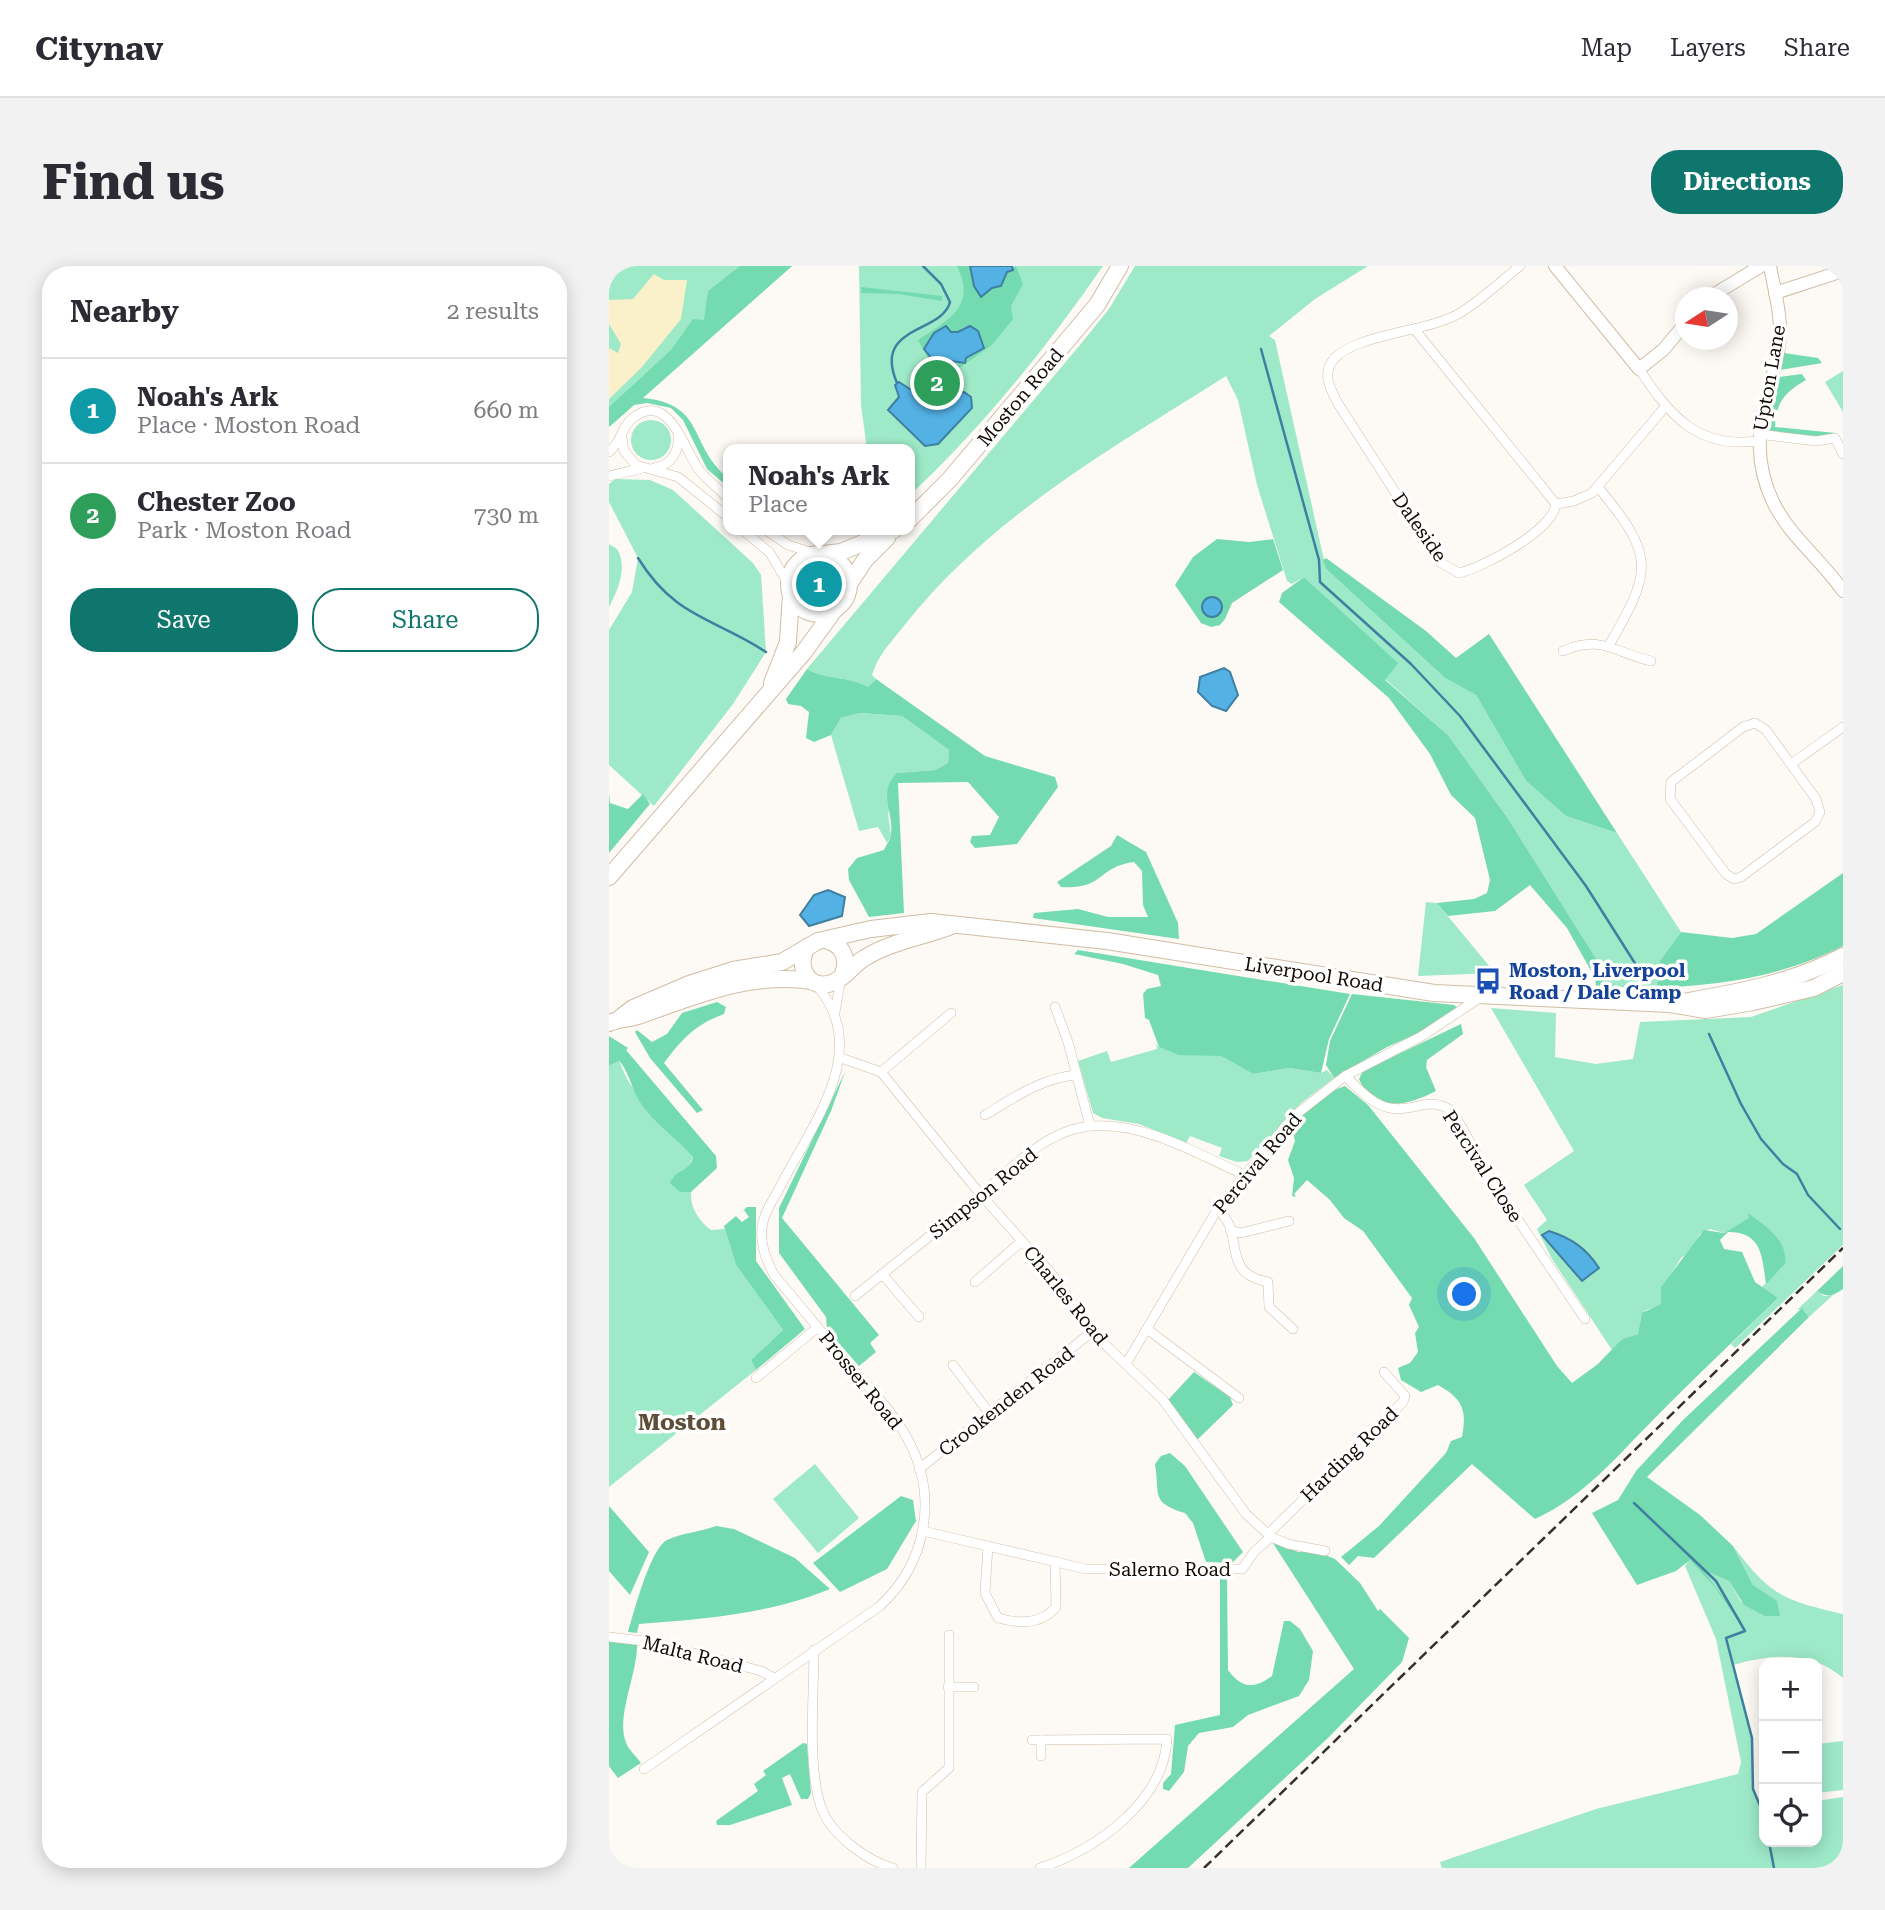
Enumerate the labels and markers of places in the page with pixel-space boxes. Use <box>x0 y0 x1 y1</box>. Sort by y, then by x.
pin: 2 <box>914 357 960 409</box>
pin: 1 <box>796 558 842 610</box>
place label: Moston, Liverpool Road / Dale Camp <box>1509 959 1685 1004</box>
bus stop icon: Moston, Liverpool Road / Dale Camp <box>1473 966 1503 996</box>

